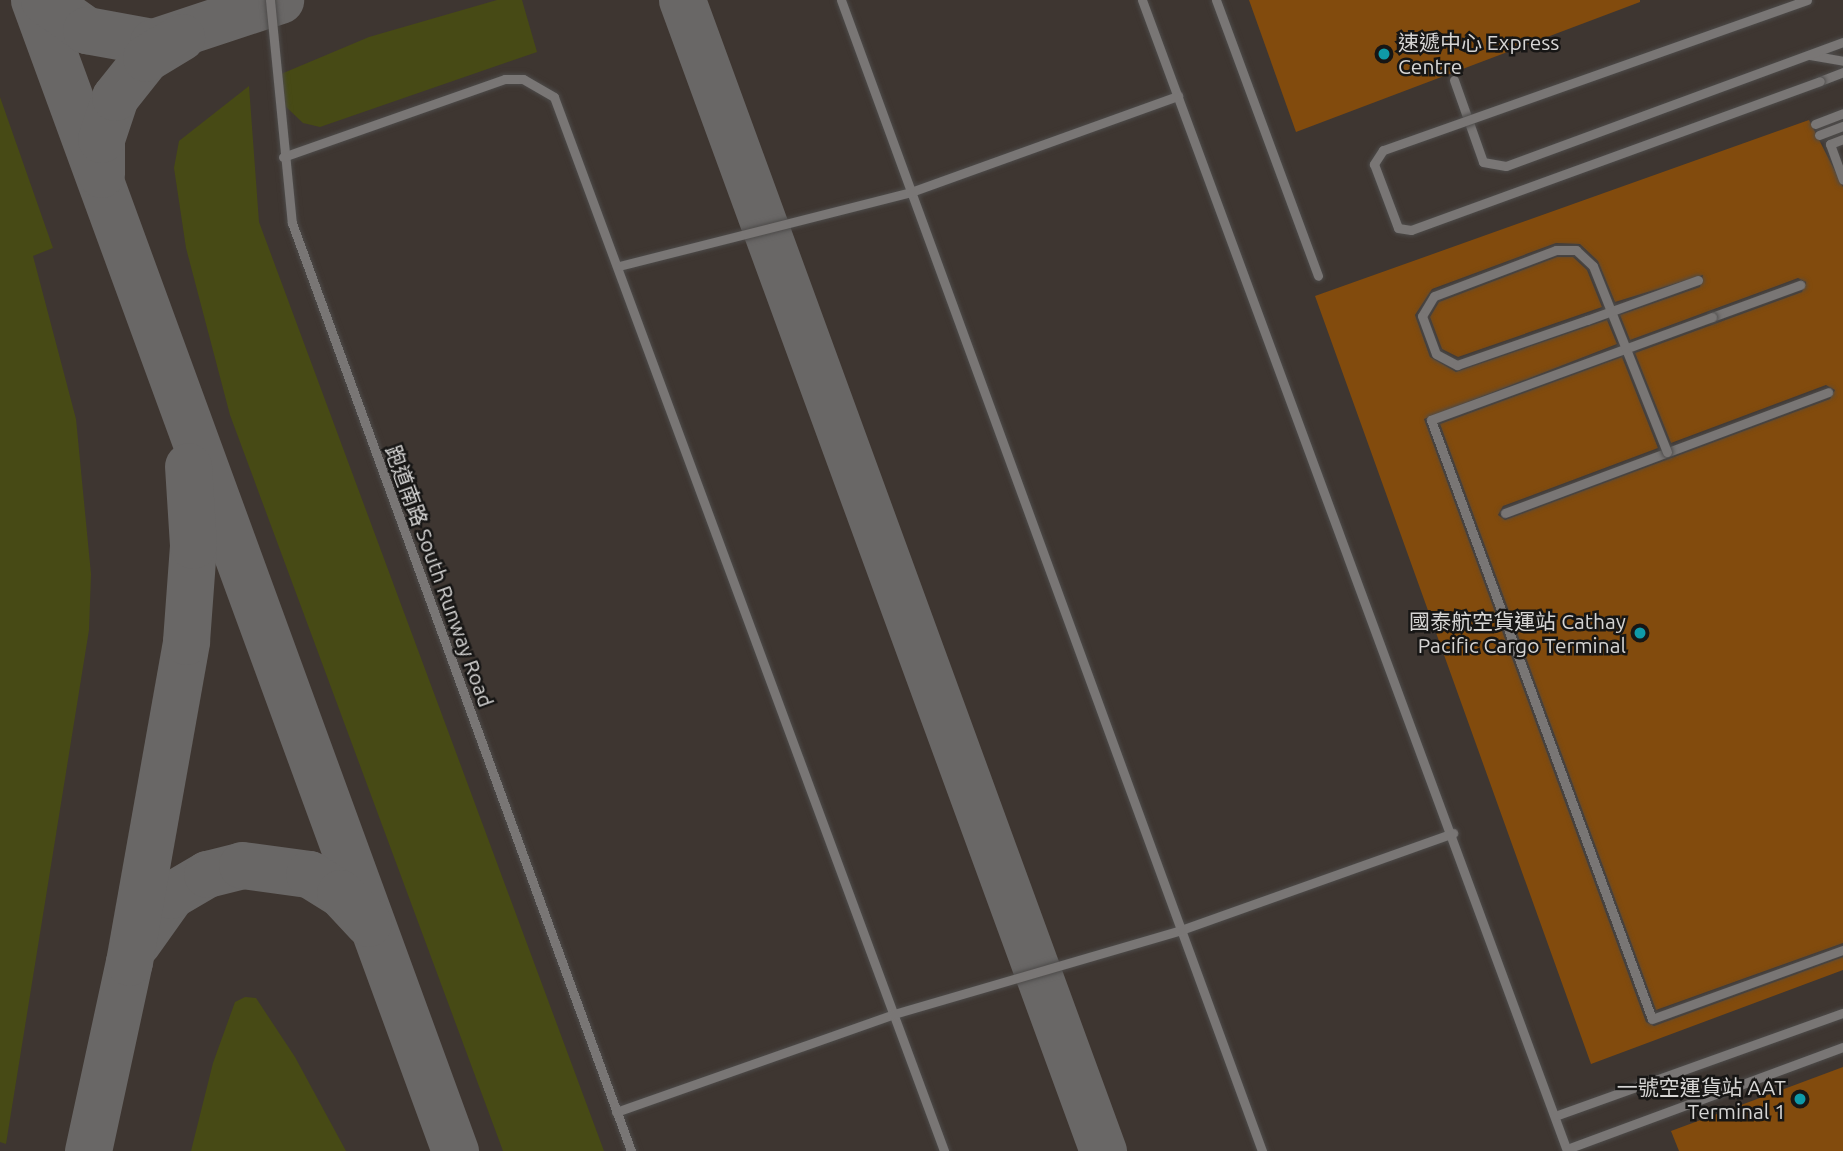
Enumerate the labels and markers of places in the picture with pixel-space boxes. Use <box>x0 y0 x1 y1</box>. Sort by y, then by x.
place label: 速遞中心 Express Centre <box>1398 29 1559 79</box>
marker: 速遞中心 Express Centre <box>1376 46 1392 62</box>
place label: 國泰航空貨運站 Cathay Pacific Cargo Terminal <box>1409 608 1626 658</box>
marker: 國泰航空貨運站 Cathay Pacific Cargo Terminal <box>1632 625 1648 641</box>
place label: 一號空運貨站 AAT Terminal 1 <box>1617 1074 1786 1124</box>
marker: 一號空運貨站 AAT Terminal 1 <box>1792 1091 1808 1107</box>

